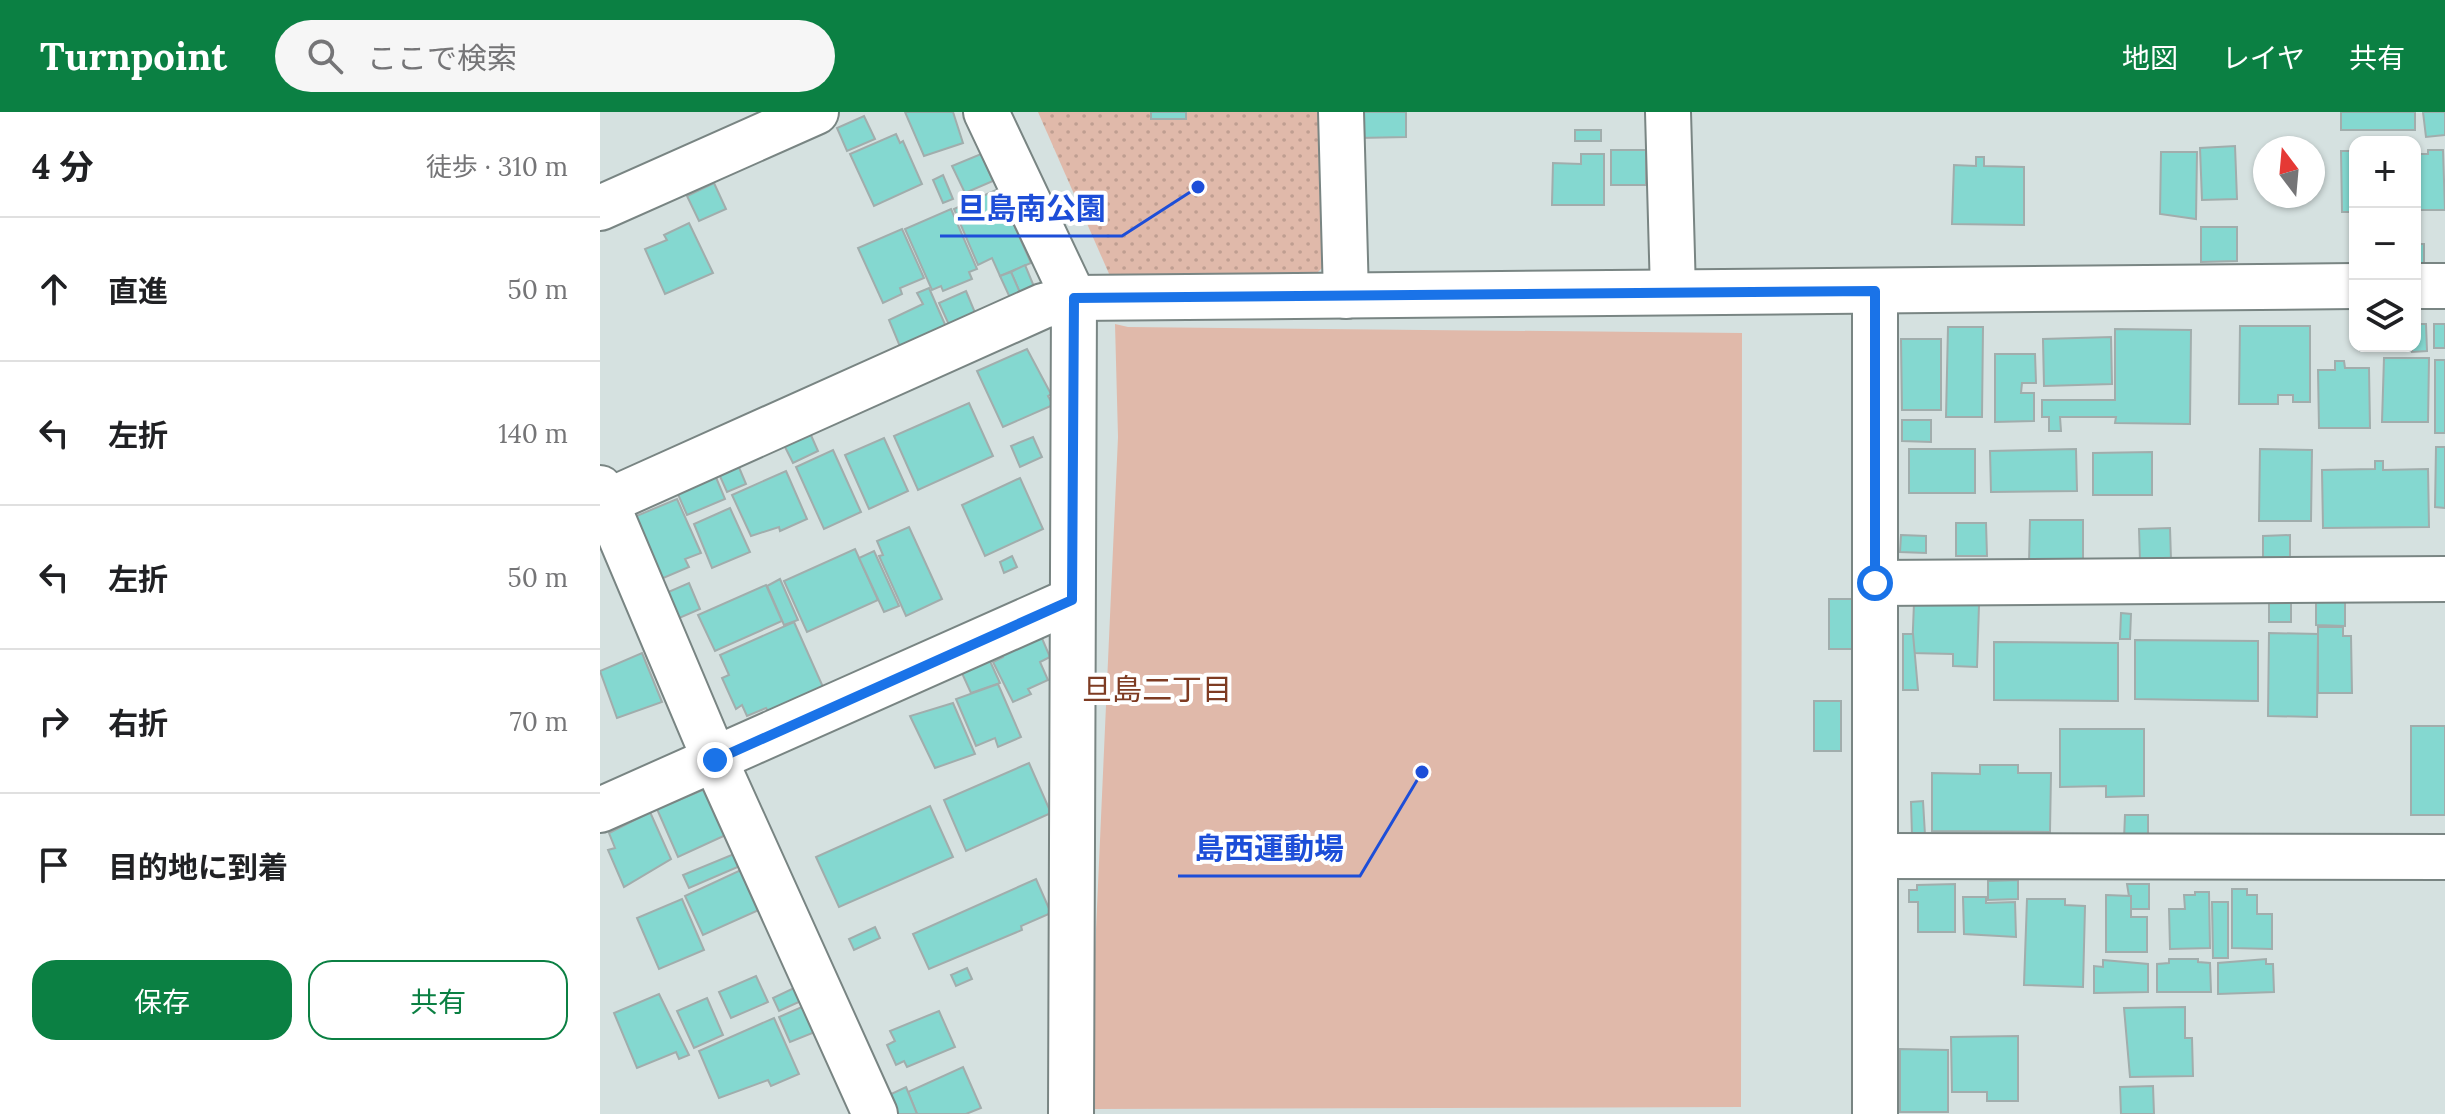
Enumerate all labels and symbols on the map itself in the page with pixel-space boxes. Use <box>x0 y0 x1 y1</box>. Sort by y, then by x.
north arrow <box>2253 136 2325 208</box>
callout: 旦島南公園 <box>940 182 1122 236</box>
text: 旦島南公園 <box>956 189 1106 227</box>
route start <box>1857 565 1893 601</box>
district label: 旦島二丁目 <box>1082 670 1232 708</box>
route end <box>697 742 733 778</box>
callout: 島西運動場 <box>1178 822 1360 876</box>
text: 島西運動場 <box>1194 829 1344 867</box>

